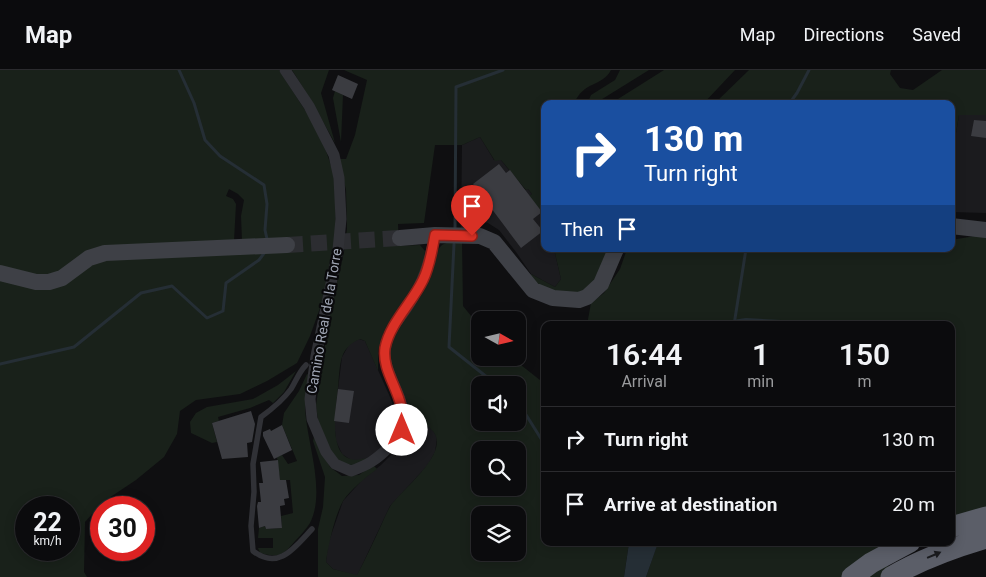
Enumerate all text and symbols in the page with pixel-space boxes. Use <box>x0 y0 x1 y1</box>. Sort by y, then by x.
text: Map <box>25 21 72 49</box>
text: Map <box>740 24 775 45</box>
text: Directions <box>803 24 884 45</box>
text: Saved <box>912 24 961 45</box>
text: 130 m <box>644 119 743 160</box>
icon: right <box>561 120 626 185</box>
text: Turn right <box>644 161 738 186</box>
pin <box>451 185 493 236</box>
icon: arrive <box>458 192 486 220</box>
icon: arrive <box>613 215 641 243</box>
text: Then <box>561 218 603 241</box>
street label: Camino Real de la Torre <box>303 247 345 395</box>
north arrow <box>471 311 526 366</box>
map controls <box>471 311 526 561</box>
text: 16:44 <box>606 337 683 372</box>
text: 1 <box>752 337 769 372</box>
text: 150 <box>839 337 890 372</box>
text: Arrival <box>621 372 667 391</box>
text: min <box>747 372 774 391</box>
text: m <box>857 372 872 391</box>
button: sound <box>471 376 526 431</box>
position arrow <box>375 403 427 455</box>
icon: right <box>561 425 589 453</box>
text: Turn right <box>604 428 688 451</box>
text: 130 m <box>882 428 935 451</box>
button: search <box>471 441 526 496</box>
icon: arrive <box>561 490 589 518</box>
text: Arrive at destination <box>604 493 777 516</box>
text: 20 m <box>892 493 935 516</box>
speed limit sign: 30 <box>90 496 155 561</box>
button: layers <box>471 506 526 561</box>
text: 22 <box>33 508 62 537</box>
text: km/h <box>33 534 62 548</box>
one-way arrow <box>927 551 941 559</box>

